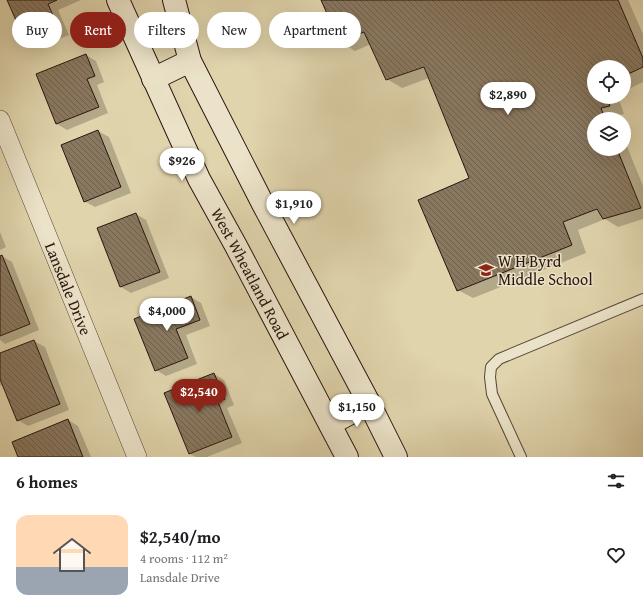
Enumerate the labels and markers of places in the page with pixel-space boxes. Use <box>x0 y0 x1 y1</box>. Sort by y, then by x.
pin: $2,890 <box>475 82 541 116</box>
pin: $926 <box>158 148 206 182</box>
pin: $1,910 <box>261 191 327 225</box>
place label: W H Byrd Middle School <box>498 249 593 291</box>
school or university icon: W H Byrd Middle School <box>477 261 495 279</box>
pin: $4,000 <box>134 298 200 332</box>
pin: $2,540 <box>166 379 232 413</box>
pin: $1,150 <box>324 394 390 428</box>

